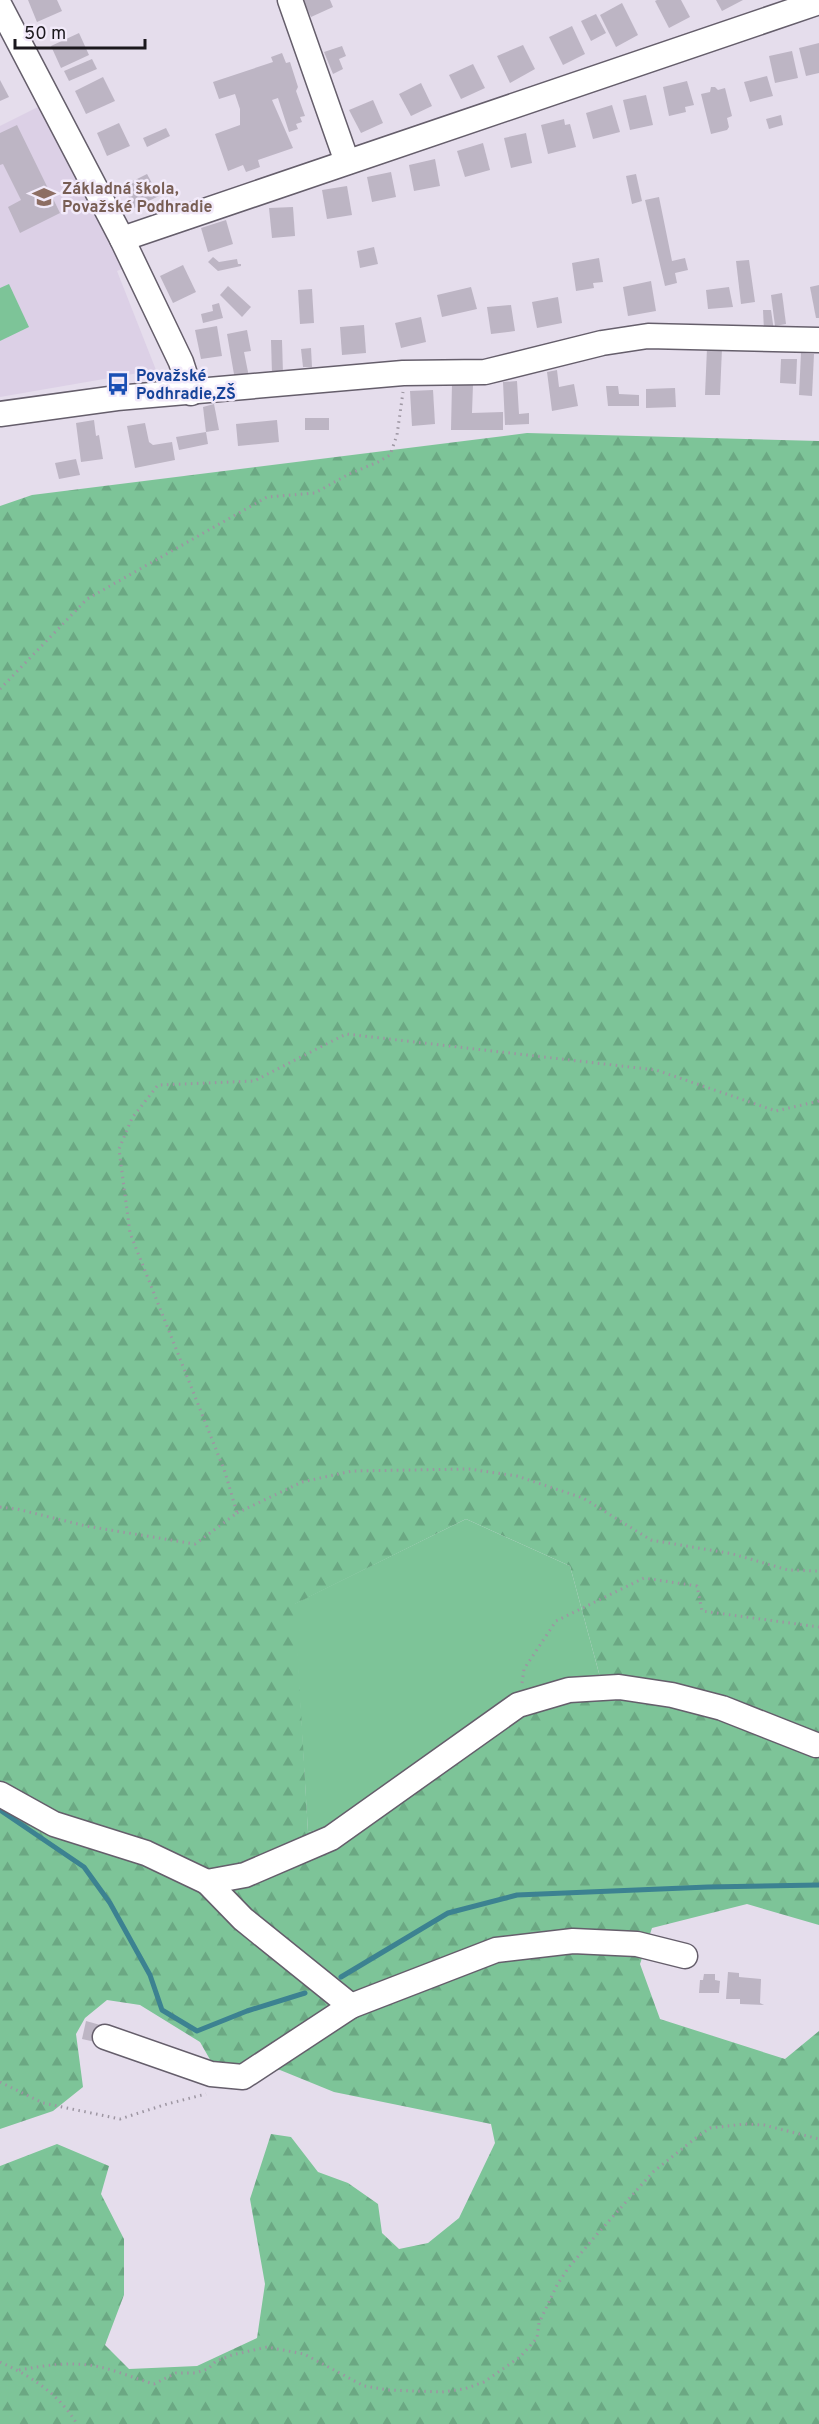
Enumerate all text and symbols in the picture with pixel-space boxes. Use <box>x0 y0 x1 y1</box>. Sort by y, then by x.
scale bar <box>15 12 146 50</box>
text: 50 m <box>24 23 66 46</box>
place label: Základná škola, Považské Podhradie <box>62 180 213 218</box>
school or university icon: Základná škola, Považské Podhradie <box>31 184 57 210</box>
place label: Považské Podhradie,ZŠ <box>136 367 236 405</box>
bus stop icon: Považské Podhradie,ZŠ <box>105 371 131 397</box>

